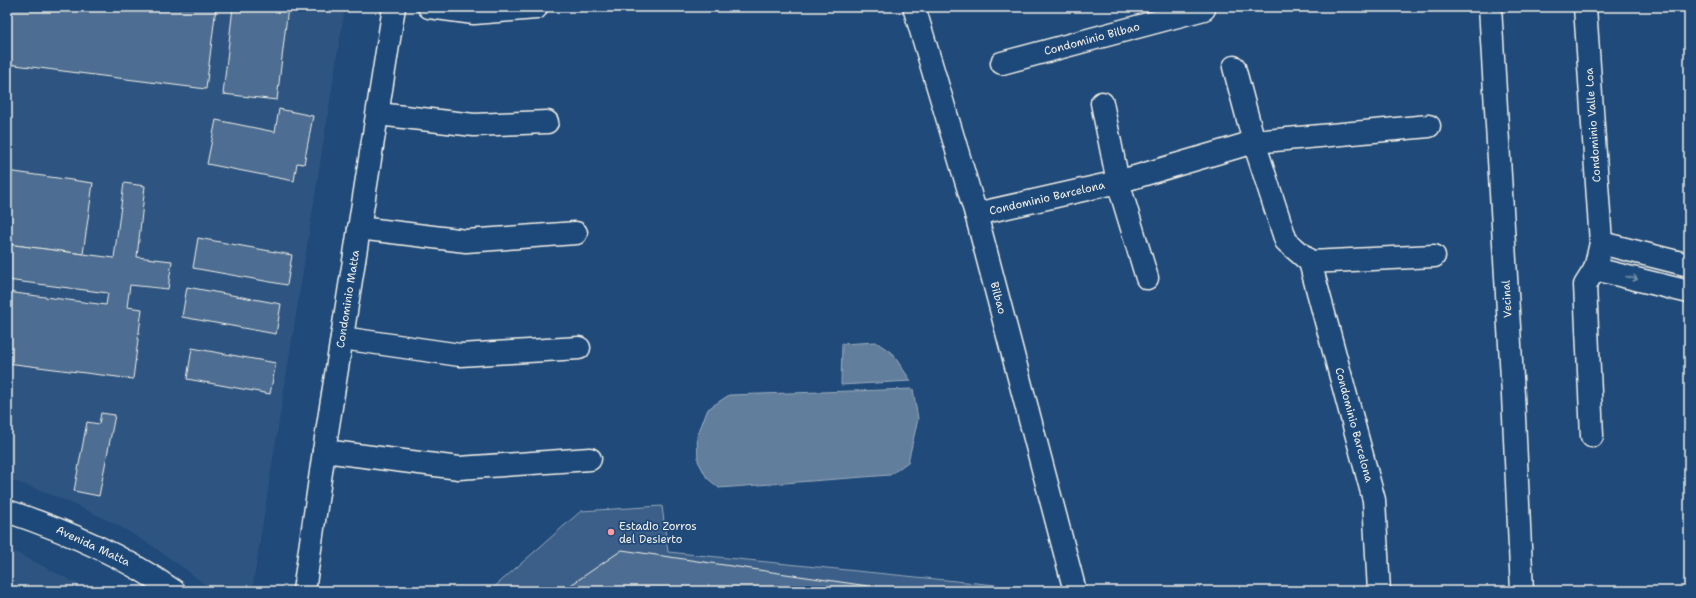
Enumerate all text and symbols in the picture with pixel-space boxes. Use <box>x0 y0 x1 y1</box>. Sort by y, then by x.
street label: Condominio Bilbao <box>1043 19 1142 59</box>
street label: Condominio Valle Loa <box>1582 67 1604 183</box>
street label: Condominio Barcelona <box>988 177 1106 219</box>
street label: Condominio Matta <box>333 249 363 349</box>
one-way arrow <box>1626 275 1639 282</box>
street label: Vecinal <box>1498 279 1515 318</box>
street label: Bilbao <box>987 280 1010 316</box>
street label: Condominio Barcelona <box>1331 366 1377 484</box>
place label: Estadio Zorros del Desierto <box>619 519 697 547</box>
street label: Avenida Matta <box>54 522 133 570</box>
marker: Estadio Zorros del Desierto <box>606 527 616 537</box>

